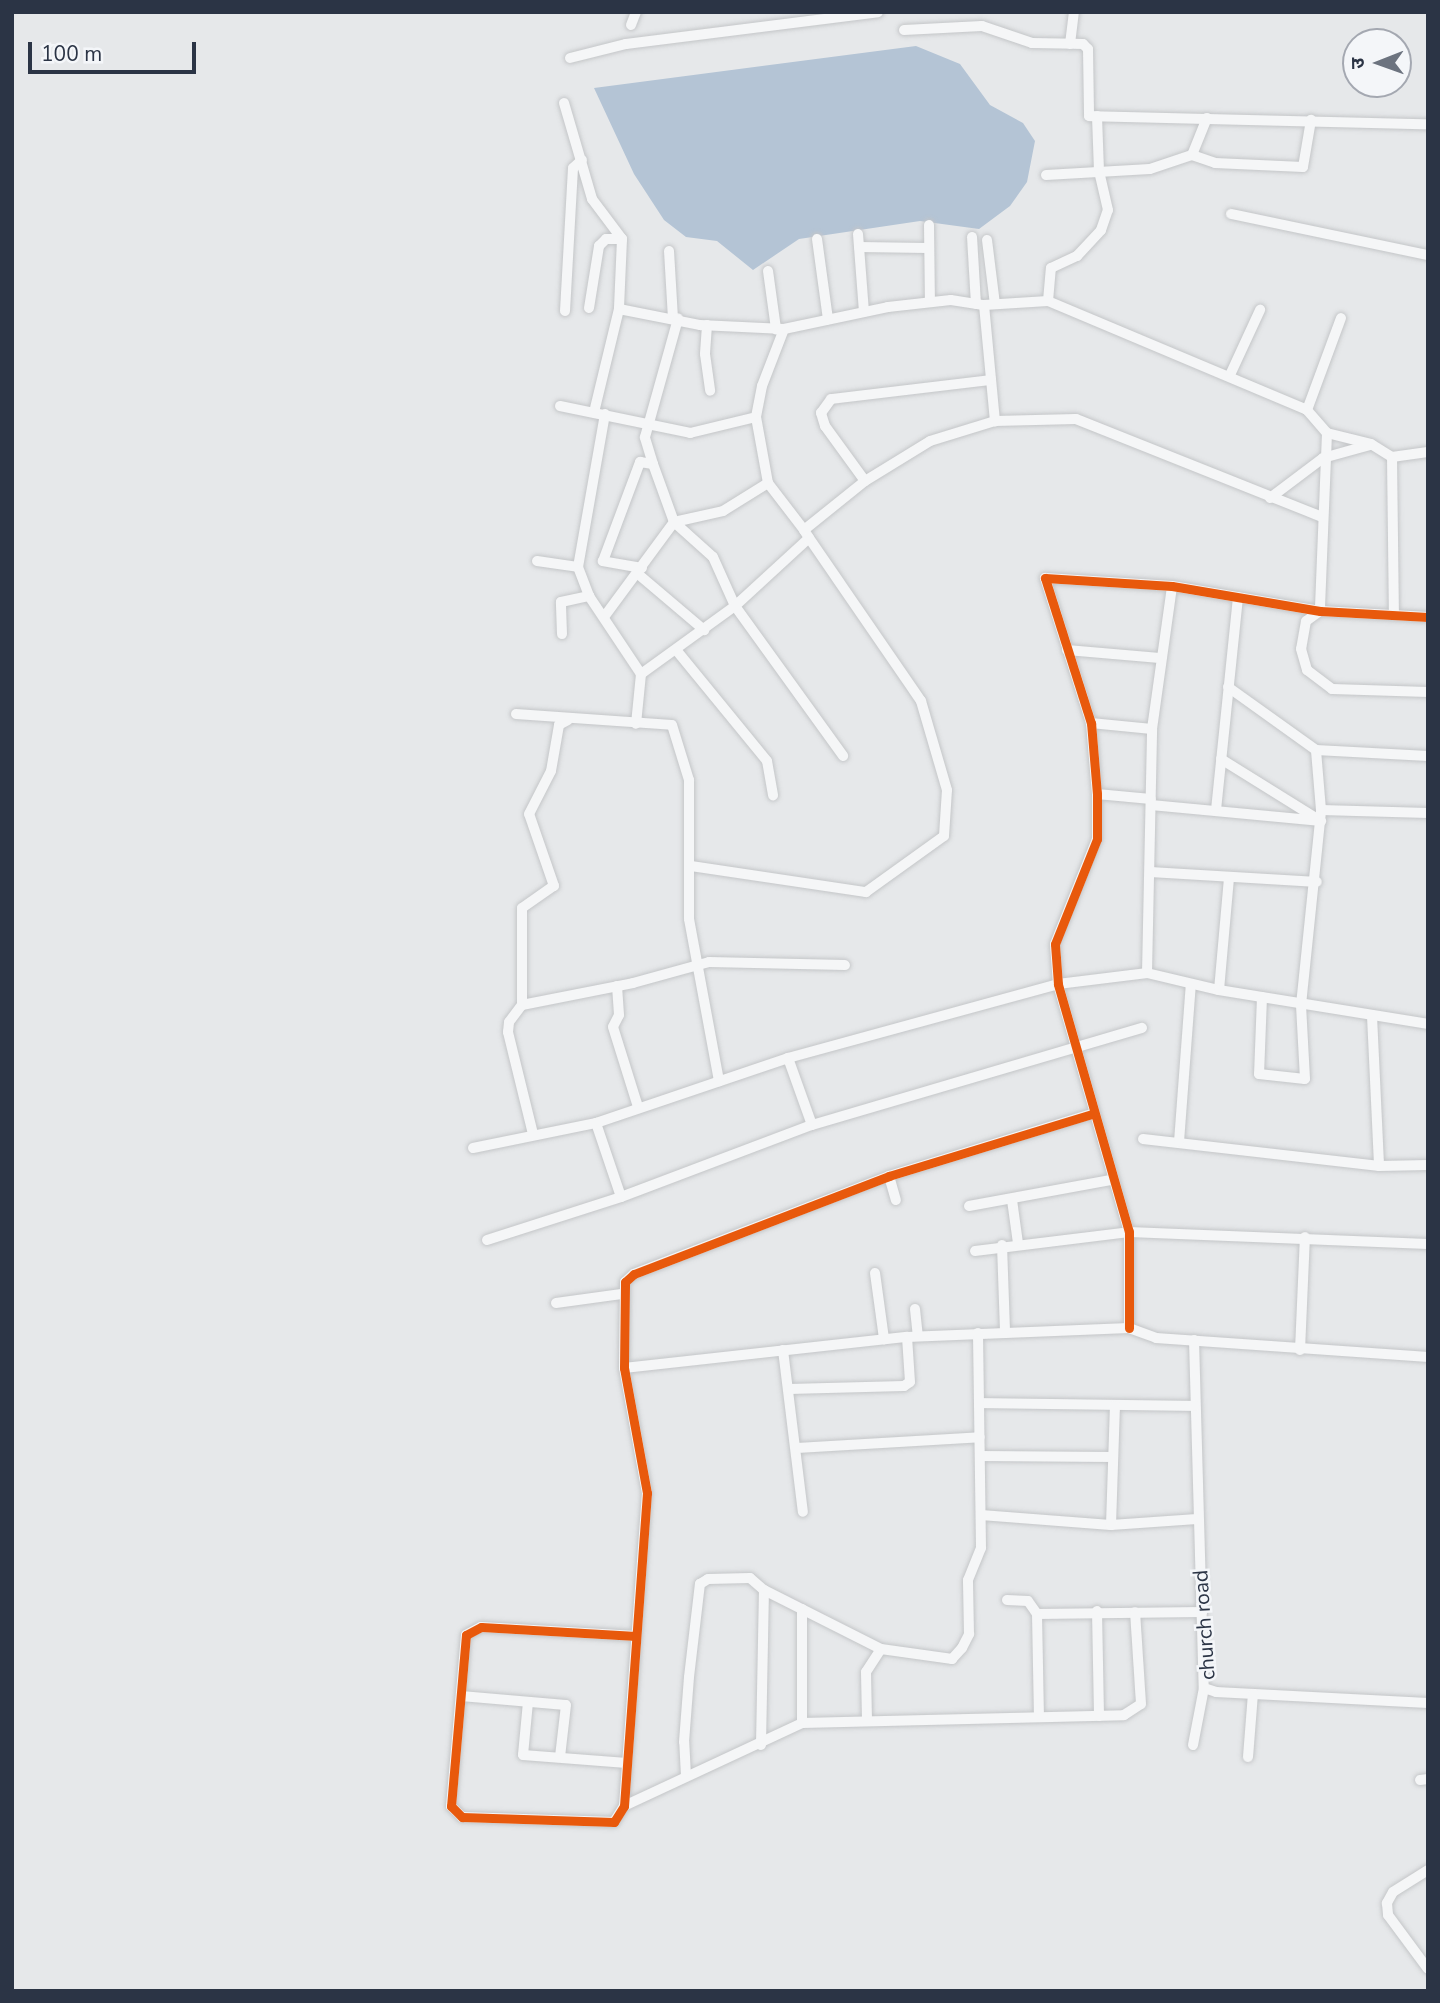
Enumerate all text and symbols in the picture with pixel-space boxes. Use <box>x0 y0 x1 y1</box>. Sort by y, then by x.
scale bar <box>32 28 200 72</box>
north arrow <box>1342 28 1412 98</box>
text: 100 m <box>41 40 102 68</box>
text: उ <box>1345 58 1371 69</box>
street label: church road <box>1188 1569 1220 1681</box>

